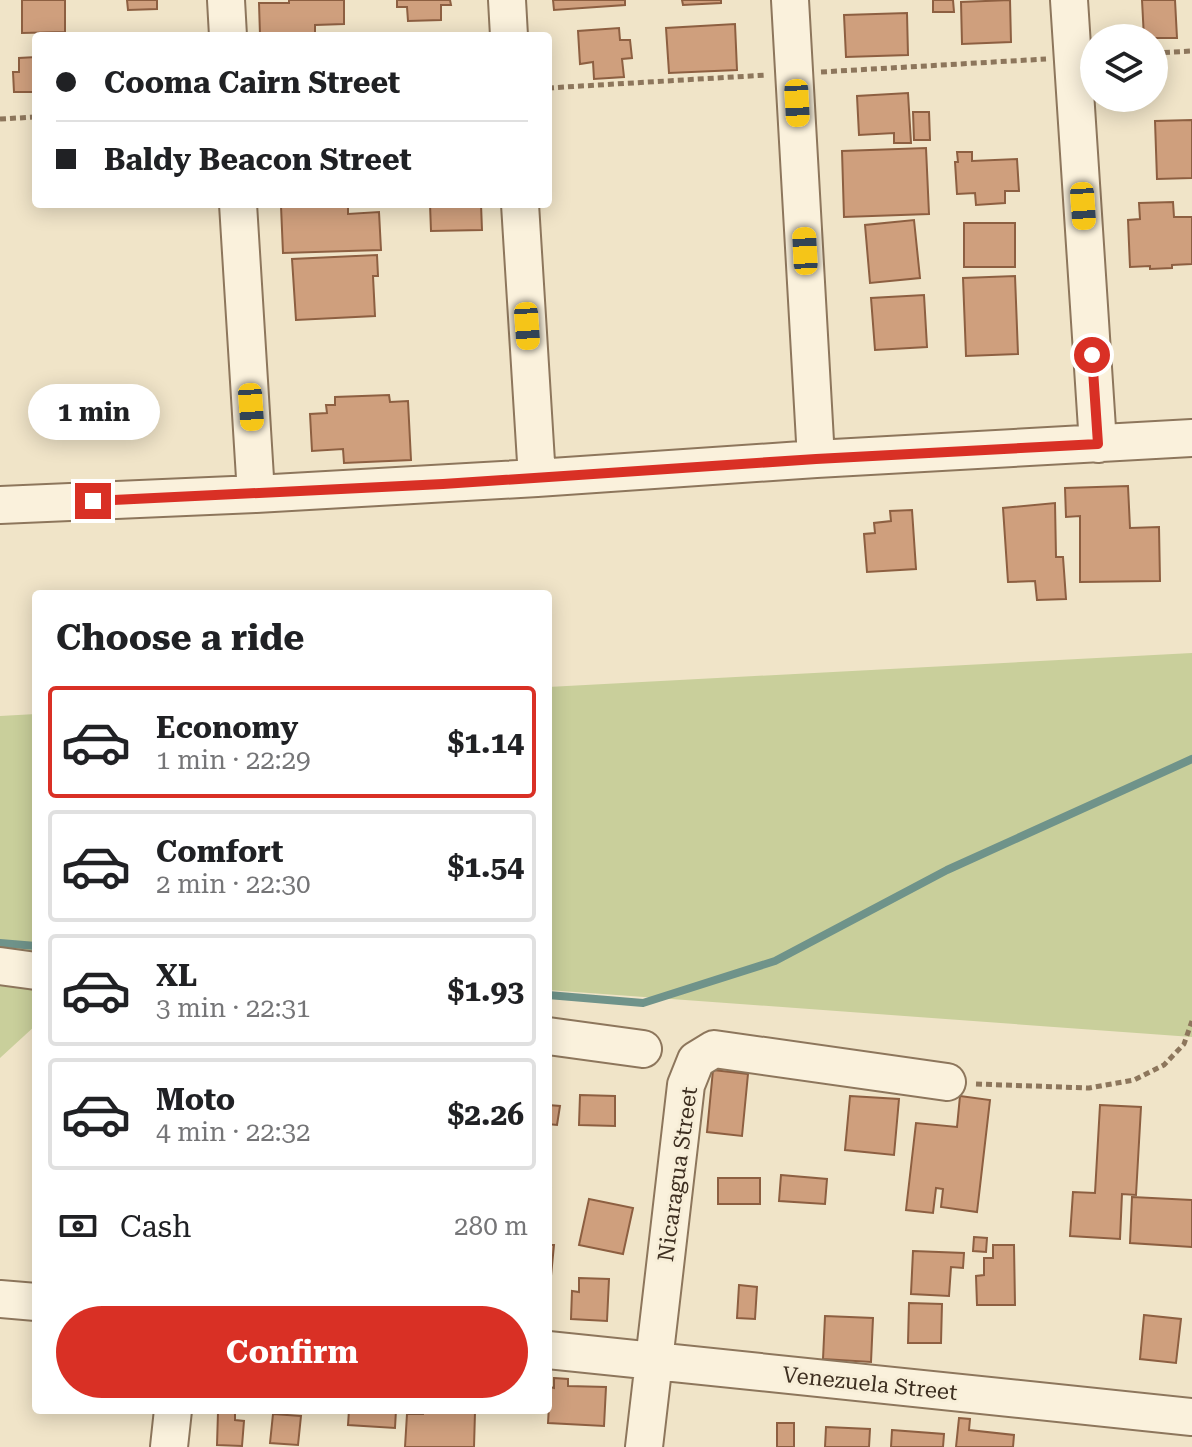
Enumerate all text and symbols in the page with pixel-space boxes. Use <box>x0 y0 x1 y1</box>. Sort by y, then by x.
map controls <box>1080 24 1168 112</box>
button: layers <box>1080 24 1168 112</box>
text: Cooma Cairn Street <box>104 65 400 100</box>
car <box>784 78 810 128</box>
text: Baldy Beacon Street <box>104 142 412 177</box>
car <box>1069 181 1097 231</box>
car <box>792 226 818 276</box>
car <box>513 301 541 351</box>
route start <box>1074 337 1110 373</box>
car <box>237 382 265 432</box>
callout: 1 min <box>27 385 159 441</box>
text: 1 min <box>58 397 130 427</box>
route end <box>75 483 111 519</box>
text: Choose a ride <box>56 617 304 659</box>
icon: car <box>60 706 132 778</box>
text: Economy <box>156 710 298 745</box>
text: $1.14 <box>447 725 524 760</box>
text: 1 min · 22:29 <box>156 745 311 775</box>
icon: car <box>60 830 132 902</box>
text: Comfort <box>156 834 283 869</box>
text: $1.54 <box>447 849 524 884</box>
text: 2 min · 22:30 <box>156 869 311 899</box>
icon: car <box>60 954 132 1026</box>
text: XL <box>156 958 197 993</box>
text: $1.93 <box>447 973 524 1008</box>
text: 3 min · 22:31 <box>156 993 311 1023</box>
icon: car <box>60 1078 132 1150</box>
text: Moto <box>156 1082 235 1117</box>
street label: Nicaragua Street <box>653 1085 702 1263</box>
text: $2.26 <box>447 1097 524 1132</box>
text: 4 min · 22:32 <box>156 1117 311 1147</box>
icon: cash <box>56 1204 100 1248</box>
text: Cash <box>120 1209 191 1244</box>
text: 280 m <box>454 1211 528 1241</box>
button: Confirm <box>56 1306 528 1398</box>
street label: Venezuela Street <box>781 1362 959 1405</box>

